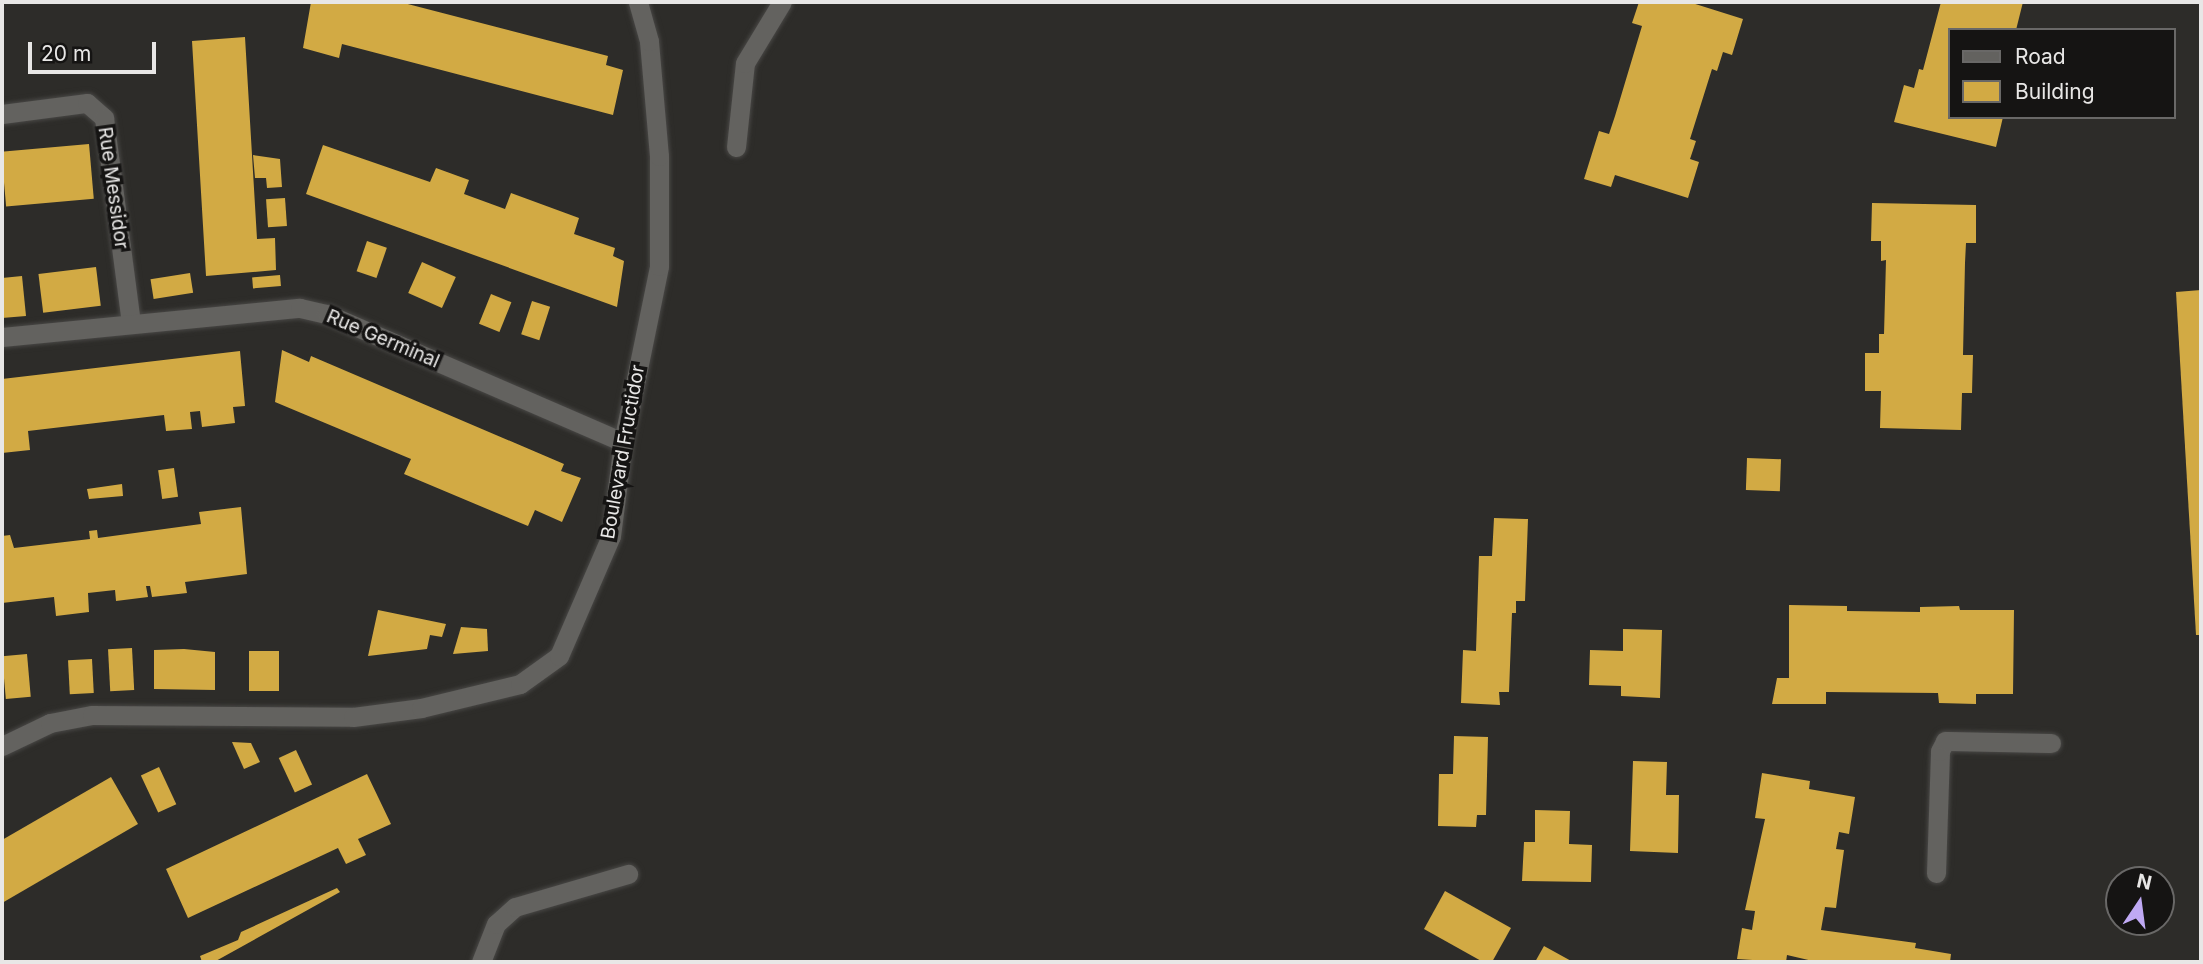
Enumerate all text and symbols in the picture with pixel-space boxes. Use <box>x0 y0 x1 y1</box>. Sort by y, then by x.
scale bar <box>32 28 159 72</box>
legend <box>1948 28 2175 119</box>
text: 20 m <box>41 41 91 66</box>
text: Road <box>2015 44 2066 69</box>
text: Building <box>2015 79 2095 104</box>
street label: Rue Messidor <box>93 126 133 250</box>
street label: Rue Germinal <box>323 305 443 373</box>
street label: Boulevard Fructidor <box>596 363 650 541</box>
north arrow <box>2105 866 2175 936</box>
text: N <box>2135 869 2154 895</box>

